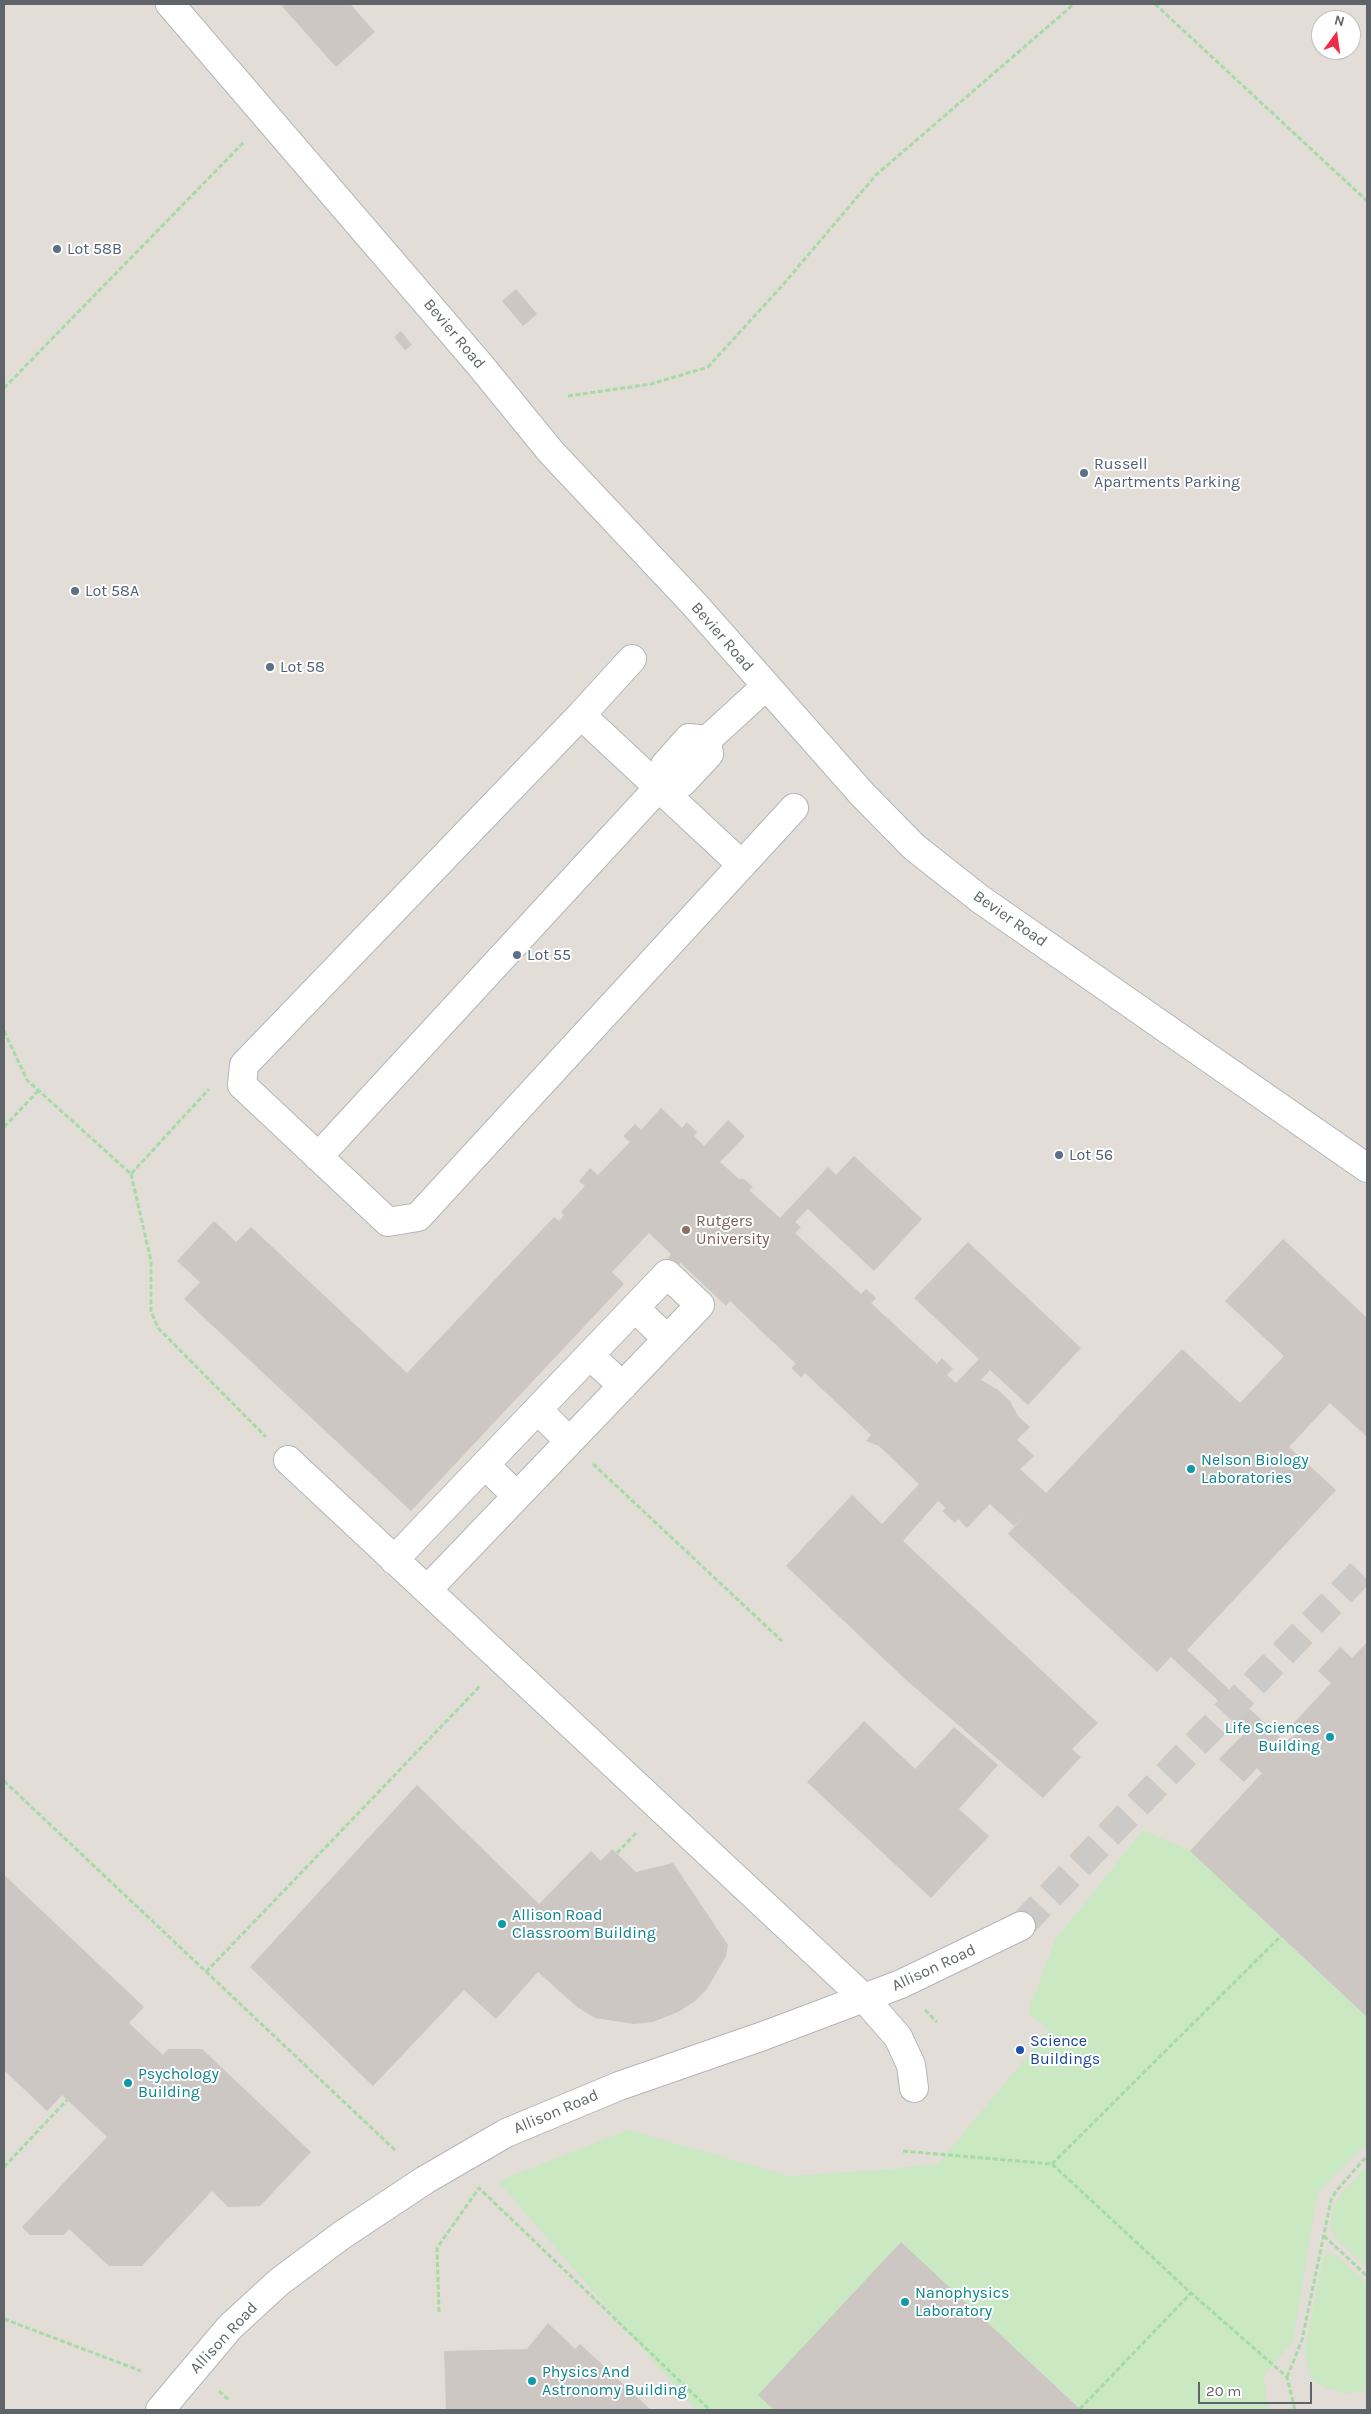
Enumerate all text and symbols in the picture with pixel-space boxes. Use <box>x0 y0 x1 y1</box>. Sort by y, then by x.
north arrow <box>1311 10 1361 60</box>
text: N <box>1333 11 1346 30</box>
place label: Lot 58B <box>67 239 122 259</box>
marker: Lot 58B <box>51 243 63 255</box>
street label: Bevier Road <box>419 295 489 373</box>
place label: Russell Apartments Parking <box>1094 454 1240 492</box>
marker: Russell Apartments Parking <box>1078 467 1090 479</box>
place label: Lot 58A <box>85 581 139 601</box>
marker: Lot 58A <box>69 585 81 597</box>
street label: Bevier Road <box>687 598 757 676</box>
place label: Lot 58 <box>280 657 325 677</box>
marker: Lot 58 <box>264 661 276 673</box>
street label: Bevier Road <box>969 887 1051 951</box>
place label: Lot 55 <box>527 945 571 965</box>
marker: Lot 55 <box>511 949 523 961</box>
place label: Lot 56 <box>1069 1145 1113 1165</box>
marker: Lot 56 <box>1053 1149 1065 1161</box>
place label: Rutgers University <box>696 1211 770 1249</box>
marker: Rutgers University <box>680 1224 692 1236</box>
place label: Nelson Biology Laboratories <box>1201 1450 1309 1488</box>
marker: Nelson Biology Laboratories <box>1185 1463 1197 1475</box>
place label: Life Sciences Building <box>1225 1718 1320 1756</box>
marker: Life Sciences Building <box>1324 1731 1336 1743</box>
place label: Allison Road Classroom Building <box>512 1905 656 1943</box>
marker: Allison Road Classroom Building <box>496 1918 508 1930</box>
street label: Allison Road <box>889 1940 979 1996</box>
place label: Science Buildings <box>1030 2031 1100 2069</box>
marker: Science Buildings <box>1014 2044 1026 2056</box>
place label: Psychology Building <box>138 2064 219 2102</box>
marker: Psychology Building <box>122 2077 134 2089</box>
street label: Allison Road <box>511 2086 601 2138</box>
place label: Nanophysics Laboratory <box>915 2283 1009 2321</box>
marker: Nanophysics Laboratory <box>899 2296 911 2308</box>
street label: Allison Road <box>186 2298 262 2378</box>
place label: Physics And Astronomy Building <box>542 2362 687 2400</box>
scale bar <box>1201 2372 1315 2404</box>
marker: Physics And Astronomy Building <box>526 2375 538 2387</box>
text: 20 m <box>1206 2382 1241 2400</box>

